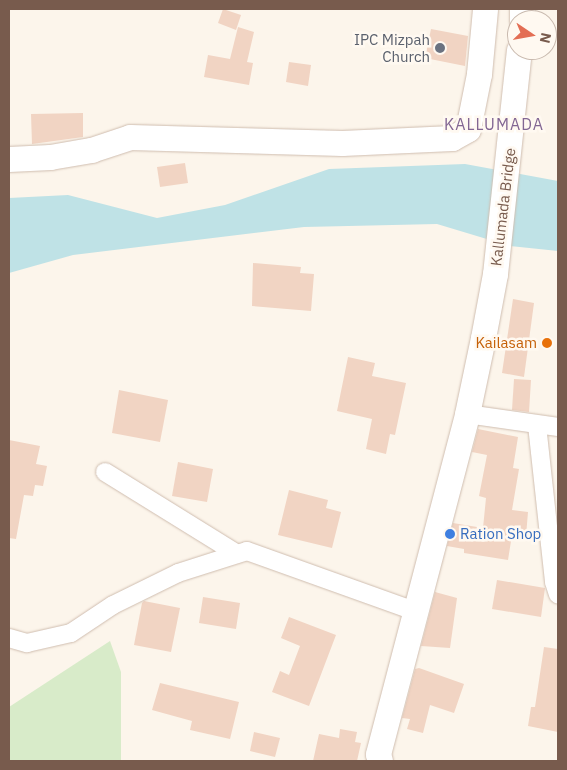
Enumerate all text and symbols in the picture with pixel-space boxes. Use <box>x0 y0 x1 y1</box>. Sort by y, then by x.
north arrow <box>507 10 557 60</box>
place label: IPC Mizpah Church <box>354 30 430 65</box>
text: N <box>536 31 556 45</box>
marker: IPC Mizpah Church <box>434 42 446 54</box>
district label: KALLUMADA <box>443 114 545 134</box>
street label: Kallumada Bridge <box>487 147 519 267</box>
place label: Kailasam <box>475 334 537 352</box>
marker: Kailasam <box>541 337 553 349</box>
place label: Ration Shop <box>460 525 541 543</box>
marker: Ration Shop <box>444 528 456 540</box>

